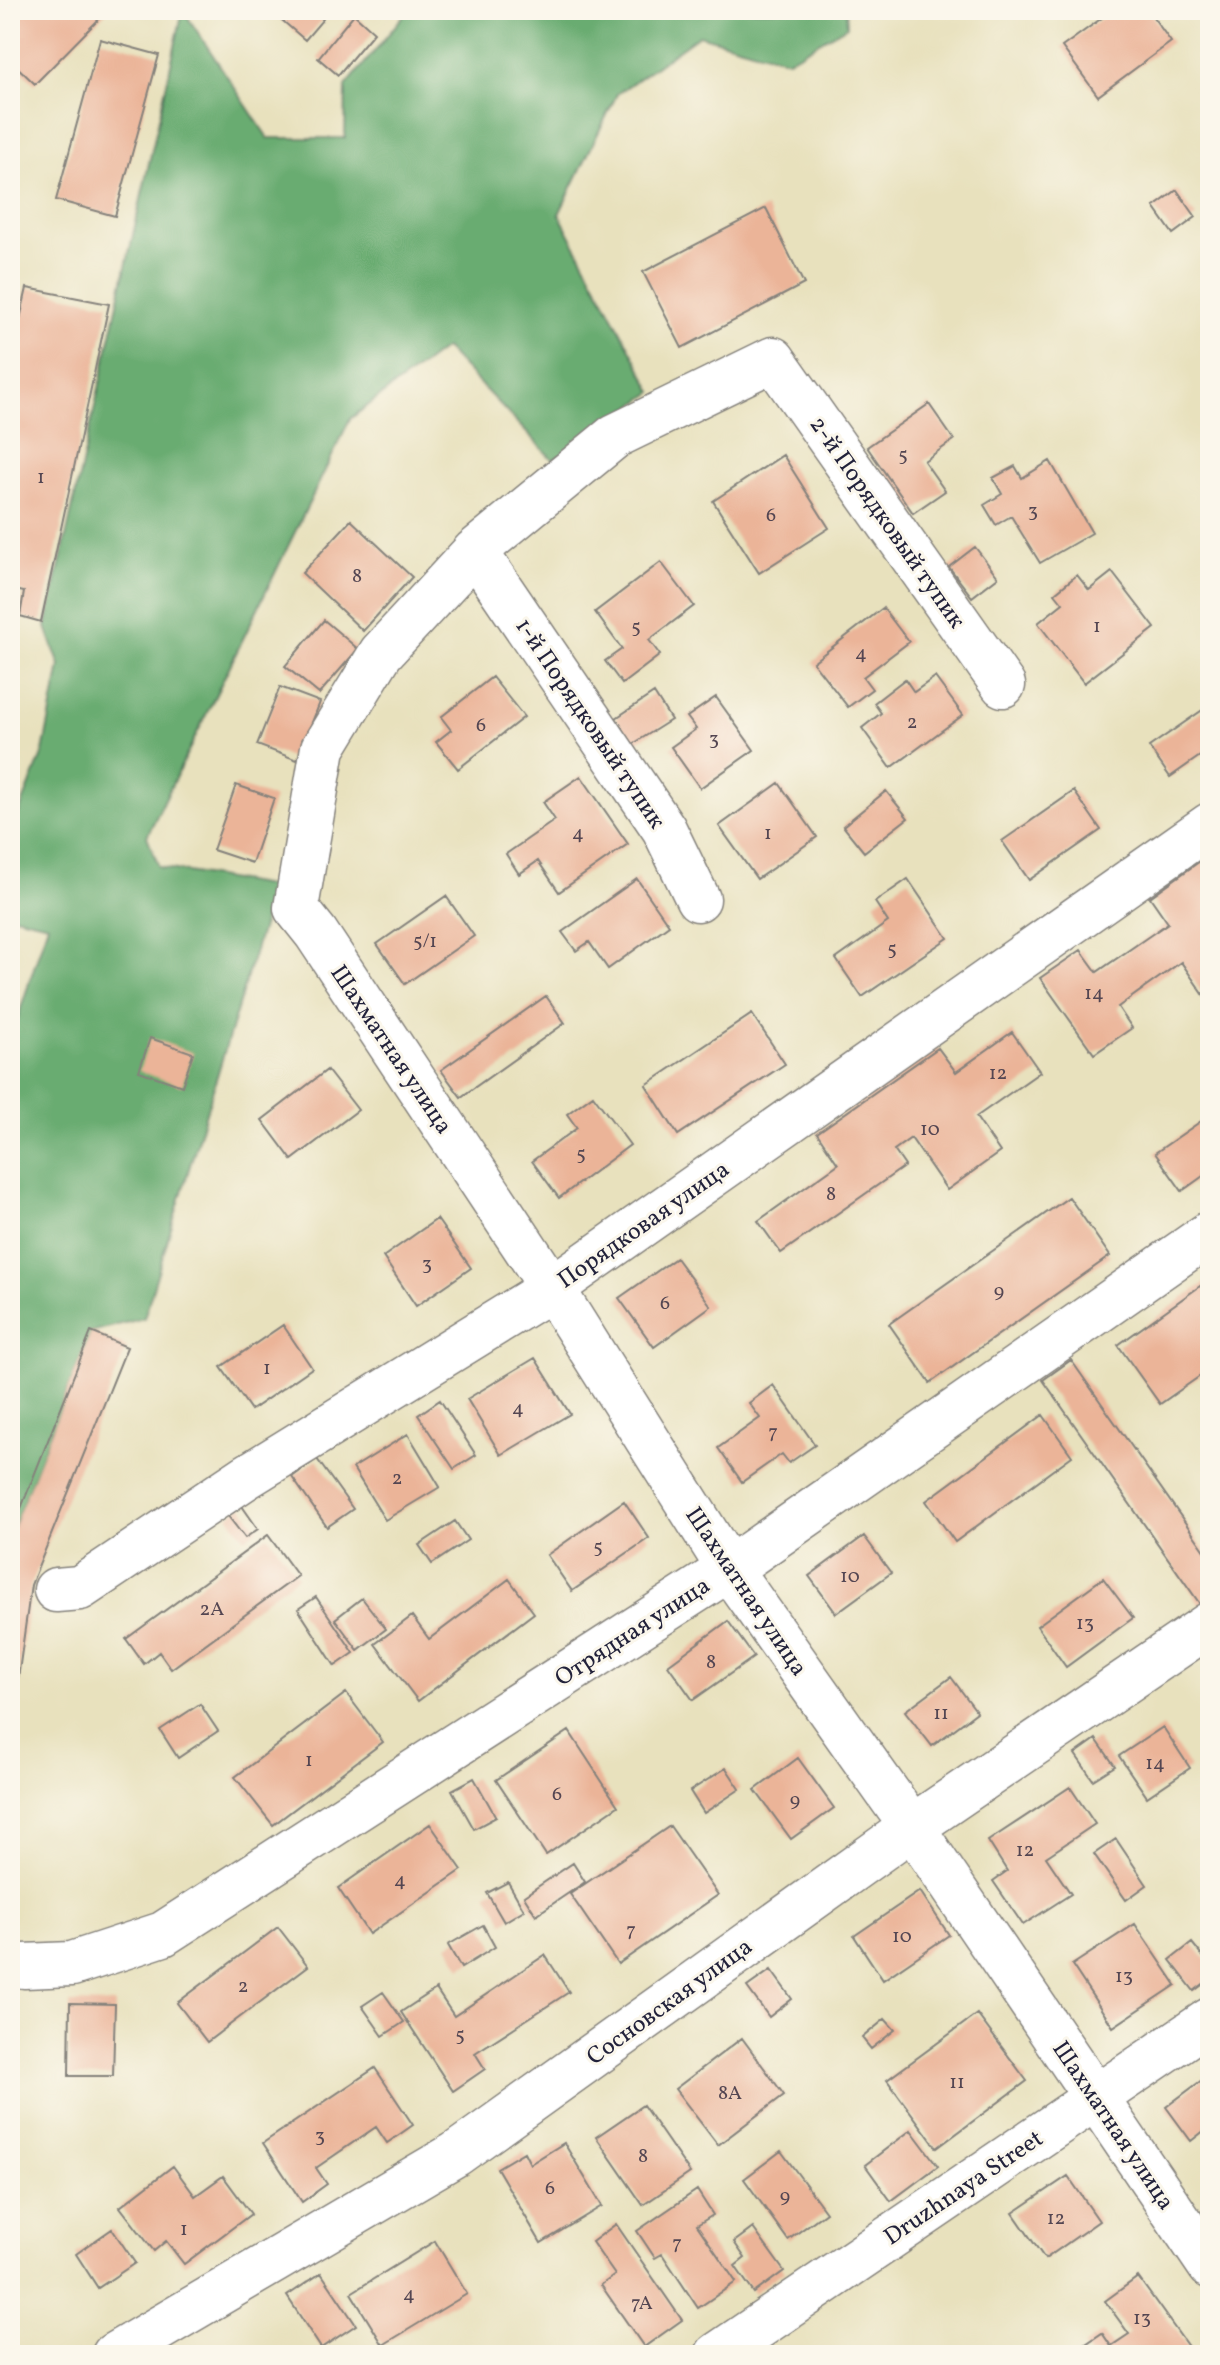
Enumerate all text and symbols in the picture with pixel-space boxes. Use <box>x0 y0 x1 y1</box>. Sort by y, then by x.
street label: 2-й Порядковый тупик <box>800 410 973 636</box>
house number: 5 <box>898 442 908 470</box>
house number: 1 <box>37 464 45 492</box>
house number: 3 <box>1028 498 1038 526</box>
house number: 6 <box>766 502 776 530</box>
house number: 8 <box>352 563 362 591</box>
street label: 1-й Порядковый тупик <box>506 612 673 837</box>
house number: 1 <box>1093 613 1101 641</box>
house number: 5 <box>631 614 641 642</box>
house number: 4 <box>855 640 867 668</box>
house number: 2 <box>907 709 917 737</box>
house number: 6 <box>476 712 486 740</box>
house number: 3 <box>709 726 719 754</box>
house number: 4 <box>572 820 584 848</box>
house number: 1 <box>764 820 772 848</box>
house number: 5/1 <box>413 928 437 956</box>
house number: 5 <box>887 936 897 964</box>
street label: Шахматная улица <box>321 959 460 1142</box>
house number: 14 <box>1084 980 1104 1008</box>
house number: 12 <box>989 1060 1007 1088</box>
house number: 10 <box>920 1116 940 1144</box>
house number: 5 <box>576 1141 586 1169</box>
street label: Порядковая улица <box>551 1154 737 1298</box>
house number: 8 <box>826 1181 836 1209</box>
house number: 3 <box>422 1251 432 1279</box>
house number: 9 <box>994 1278 1004 1306</box>
house number: 6 <box>660 1290 670 1318</box>
house number: 1 <box>263 1355 271 1383</box>
house number: 4 <box>512 1395 524 1423</box>
house number: 7 <box>768 1419 778 1447</box>
house number: 2 <box>392 1465 402 1493</box>
street label: Шахматная улица <box>676 1501 815 1684</box>
house number: 5 <box>593 1534 603 1562</box>
house number: 10 <box>840 1563 860 1591</box>
street label: Отрядная улица <box>549 1570 718 1696</box>
house number: 2А <box>200 1596 224 1624</box>
house number: 13 <box>1076 1610 1094 1638</box>
house number: 8 <box>706 1649 716 1677</box>
house number: 11 <box>933 1700 949 1728</box>
house number: 1 <box>305 1747 313 1775</box>
house number: 14 <box>1145 1750 1165 1778</box>
house number: 6 <box>552 1781 562 1809</box>
house number: 9 <box>790 1787 800 1815</box>
house number: 12 <box>1016 1837 1034 1865</box>
house number: 4 <box>394 1867 406 1895</box>
house number: 7 <box>626 1917 636 1945</box>
house number: 10 <box>892 1923 912 1951</box>
street label: Сосновская улица <box>580 1931 760 2074</box>
house number: 13 <box>1115 1963 1133 1991</box>
house number: 2 <box>238 1973 248 2001</box>
house number: 5 <box>455 2022 465 2050</box>
street label: Шахматная улица <box>1043 2035 1182 2218</box>
house number: 11 <box>949 2069 965 2097</box>
house number: 8А <box>718 2080 742 2108</box>
house number: 3 <box>315 2123 325 2151</box>
street label: Druzhnaya Street <box>878 2123 1051 2255</box>
house number: 8 <box>638 2143 648 2171</box>
house number: 6 <box>545 2175 555 2203</box>
house number: 9 <box>780 2183 790 2211</box>
house number: 12 <box>1047 2205 1065 2233</box>
house number: 1 <box>180 2216 188 2244</box>
house number: 7 <box>672 2230 682 2258</box>
house number: 4 <box>403 2281 415 2309</box>
house number: 7А <box>631 2290 653 2318</box>
house number: 13 <box>1133 2305 1151 2333</box>

